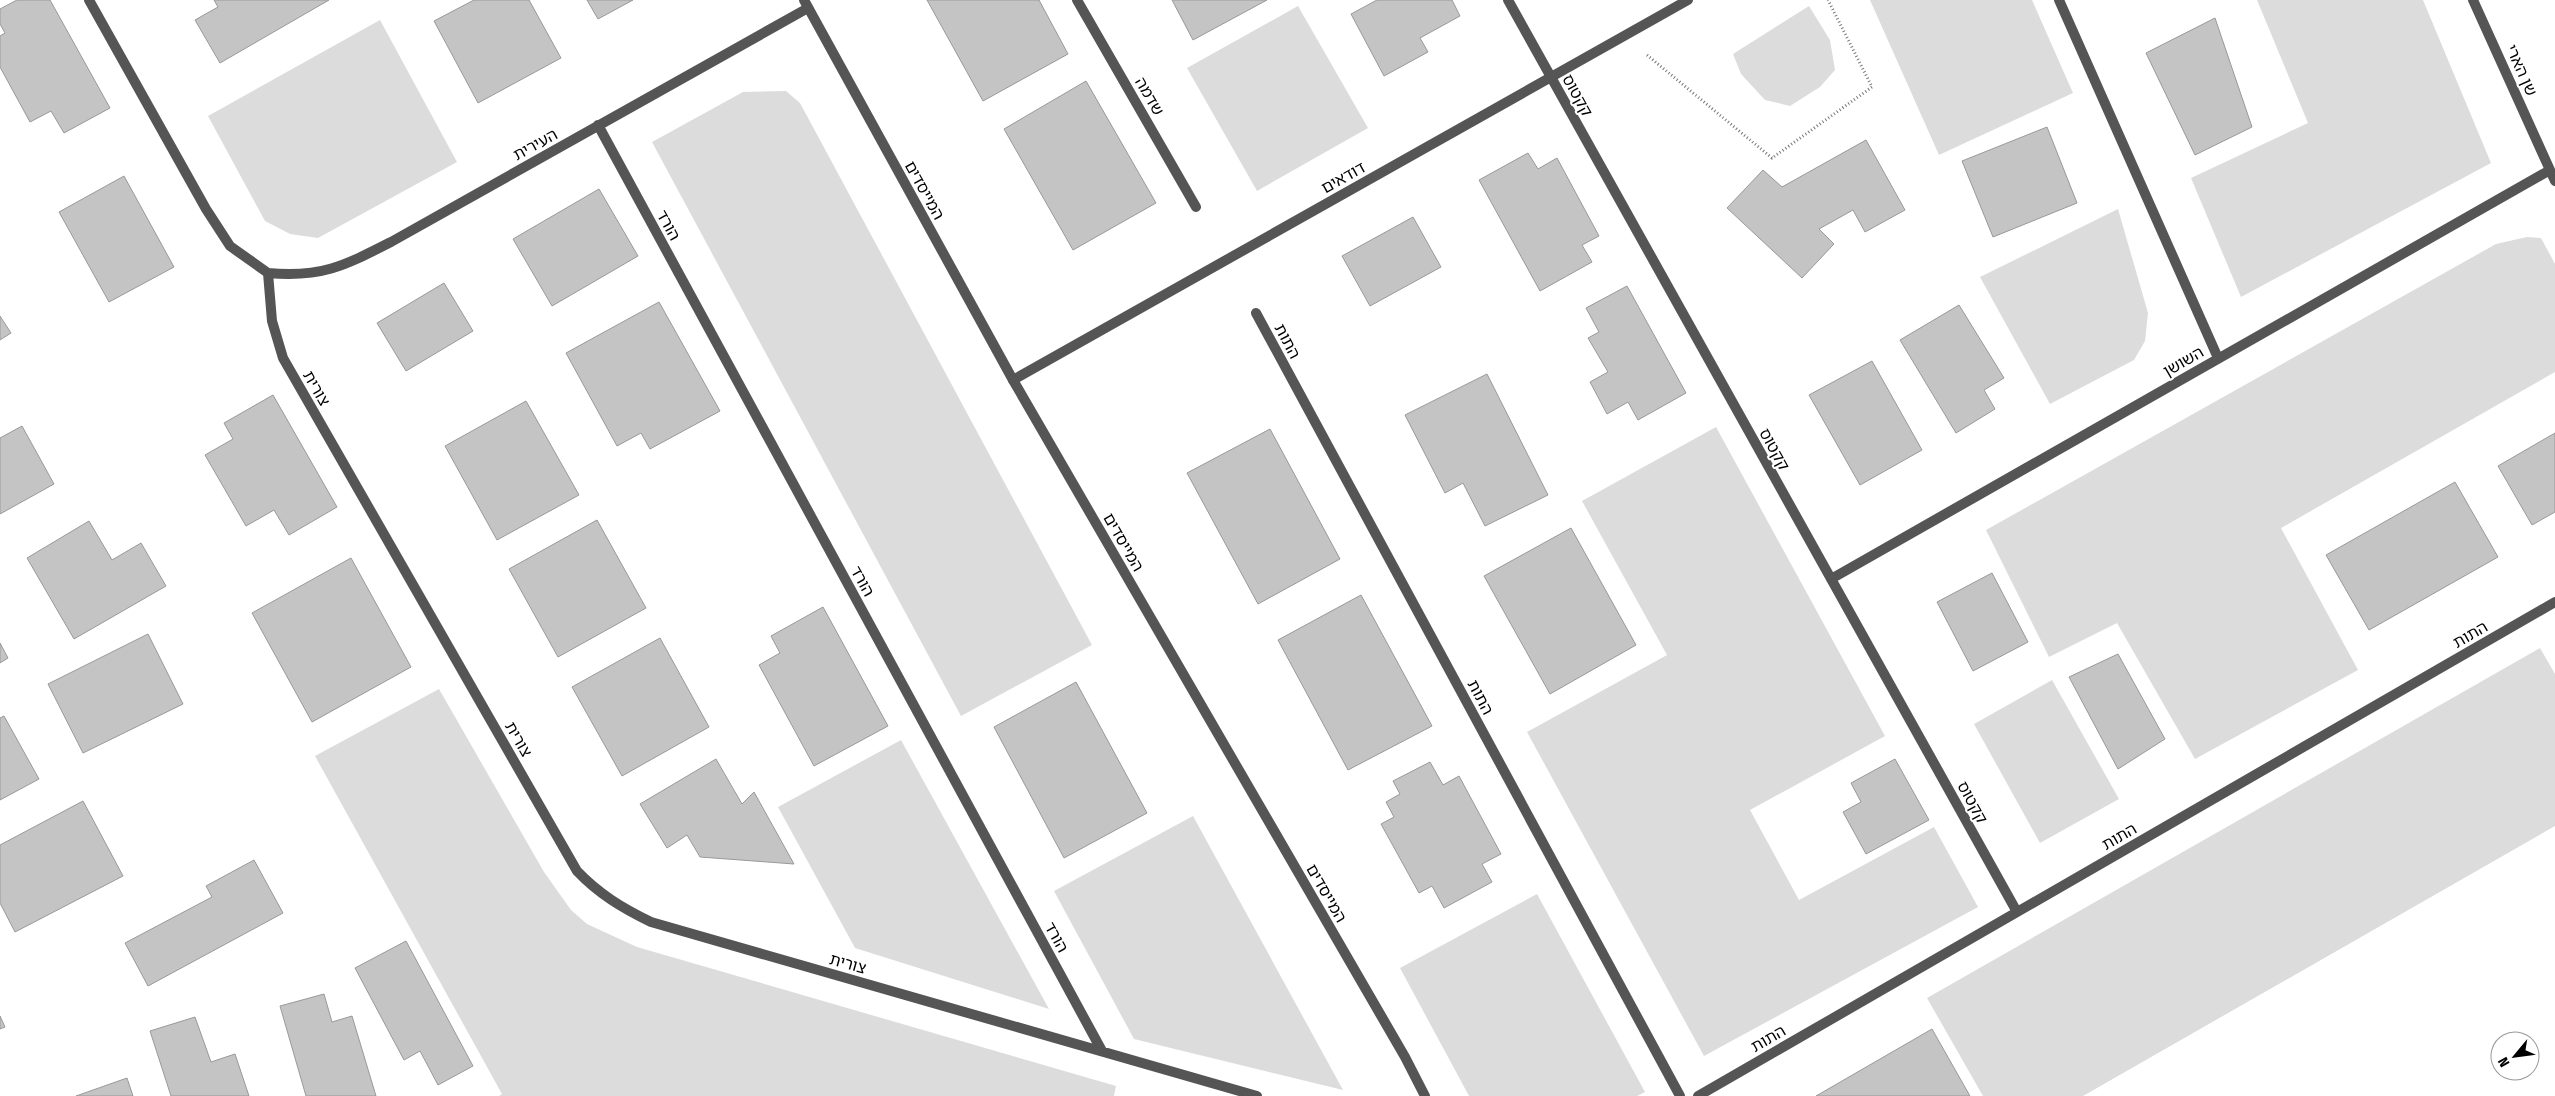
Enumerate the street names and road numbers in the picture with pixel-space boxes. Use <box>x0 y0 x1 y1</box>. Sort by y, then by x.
street label: שן הארי <box>2502 42 2541 99</box>
street label: קקטוס <box>1558 71 1597 120</box>
street label: שדמה <box>1131 74 1168 119</box>
street label: העירית <box>510 125 561 164</box>
street label: המייסדים <box>901 158 948 223</box>
street label: דודאים <box>1318 158 1369 197</box>
street label: הורד <box>653 207 685 244</box>
street label: התות <box>1271 321 1305 362</box>
street label: השושן <box>2160 342 2207 381</box>
street label: צורית <box>299 367 334 409</box>
street label: קקטוס <box>1755 425 1794 474</box>
street label: המייסדים <box>1099 510 1148 575</box>
street label: הורד <box>847 563 879 600</box>
street label: התות <box>2450 617 2491 652</box>
street label: התות <box>1464 677 1498 718</box>
street label: צורית <box>501 718 536 760</box>
street label: קקטוס <box>1953 778 1992 827</box>
street label: התות <box>2099 819 2140 854</box>
street label: המייסדים <box>1302 861 1351 926</box>
street label: הורד <box>1041 919 1073 956</box>
street label: צורית <box>827 949 868 978</box>
street label: התות <box>1748 1021 1789 1056</box>

